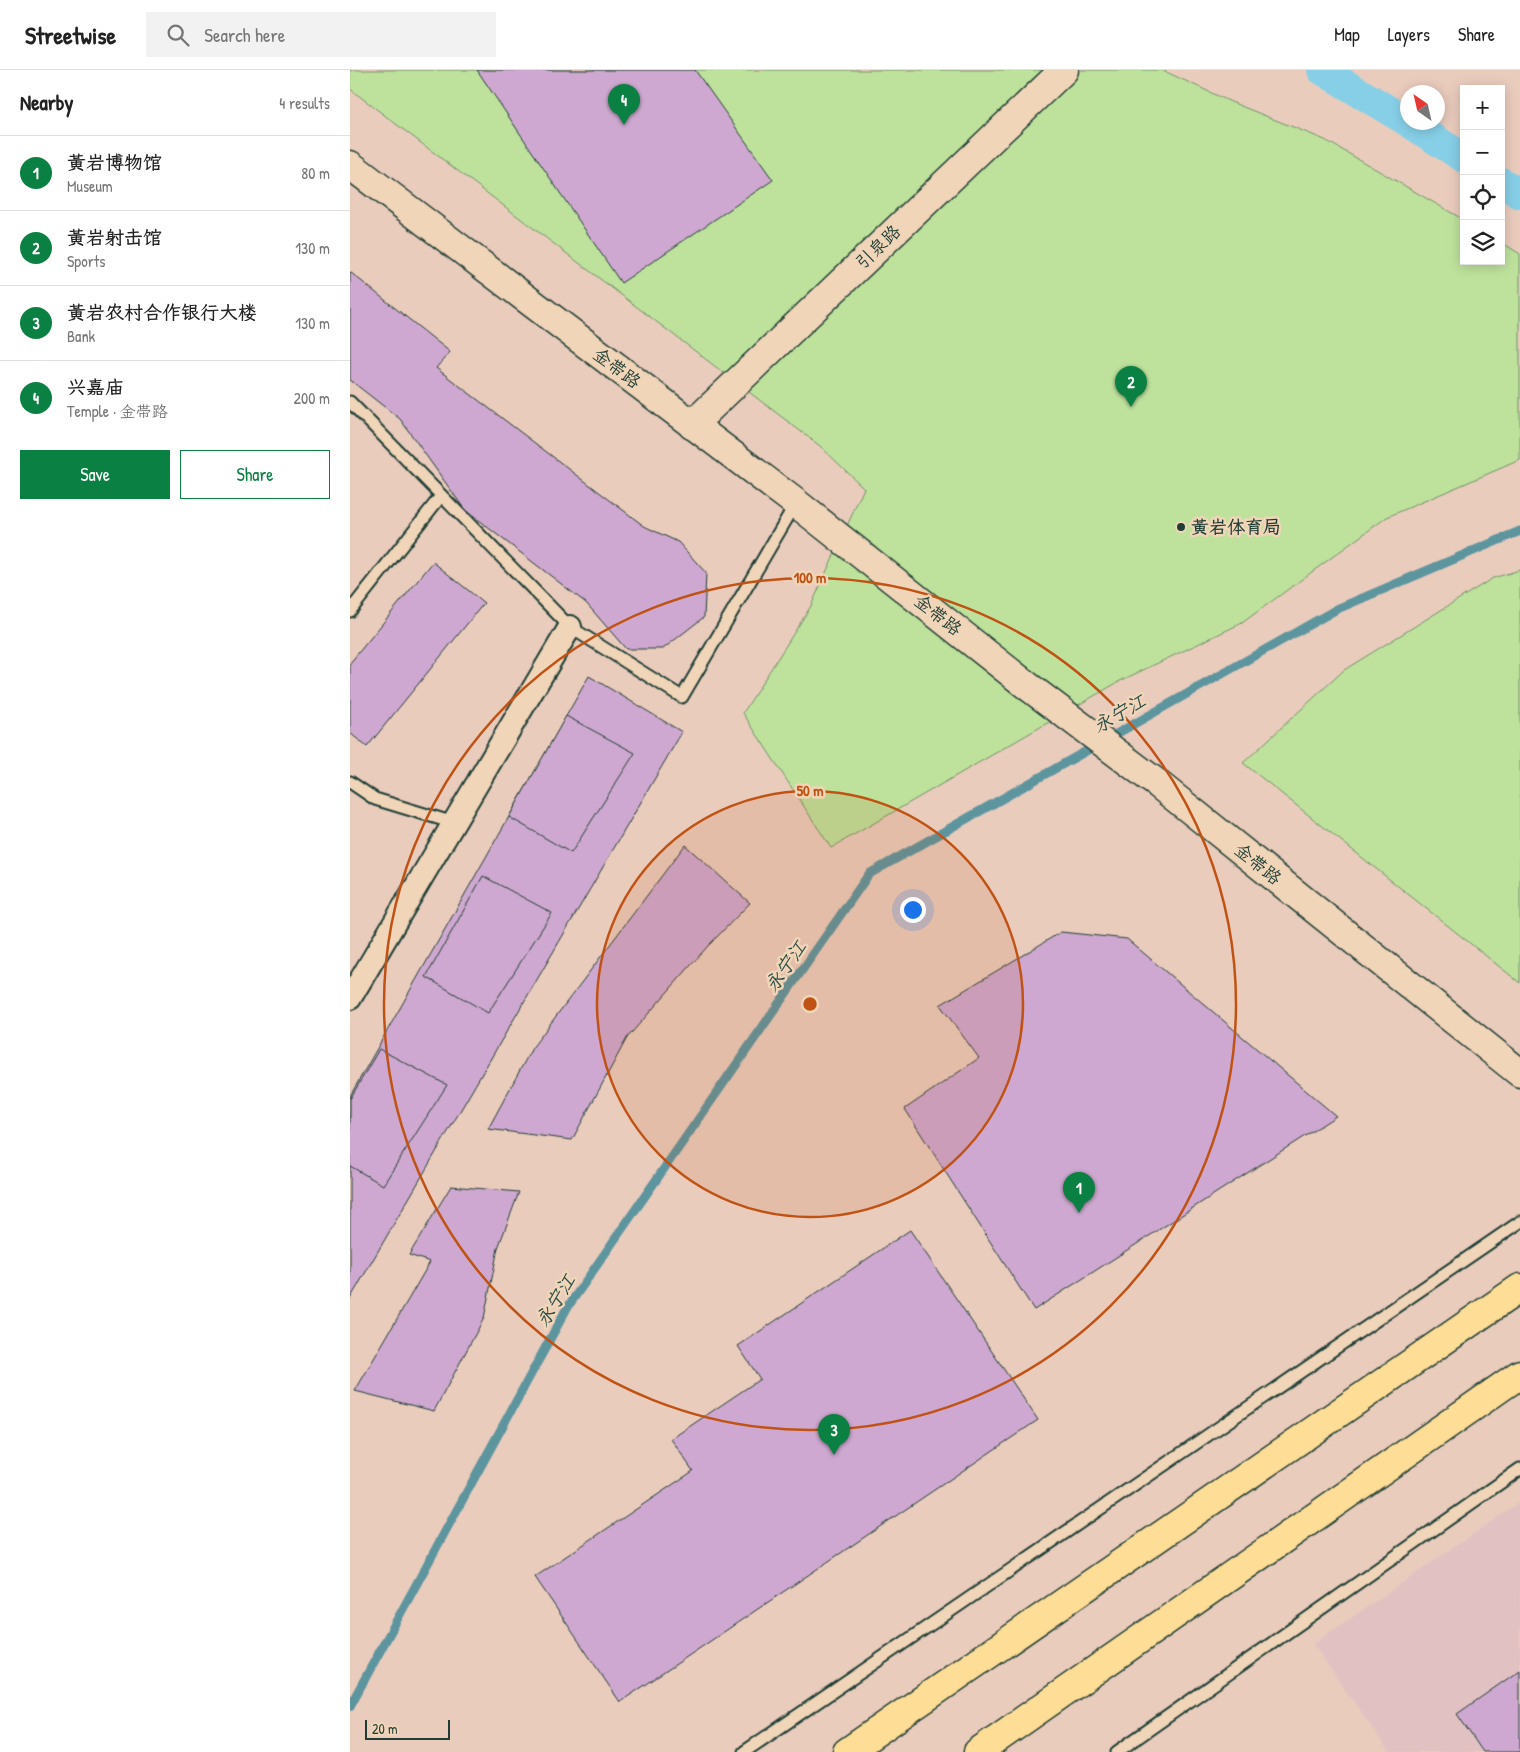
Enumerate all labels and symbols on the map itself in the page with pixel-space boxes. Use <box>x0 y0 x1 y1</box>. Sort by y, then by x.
pin: 4 <box>608 84 640 125</box>
north arrow <box>1400 85 1445 130</box>
street label: 引泉路 <box>850 219 906 274</box>
street label: 金带路 <box>588 341 646 394</box>
pin: 2 <box>1115 366 1147 407</box>
place label: 黄岩体育局 <box>1191 514 1281 539</box>
marker: 黄岩体育局 <box>1175 521 1187 533</box>
text: 100 m <box>794 567 826 588</box>
street label: 金带路 <box>909 588 967 641</box>
water label: 永宁江 <box>1088 687 1151 739</box>
text: 50 m <box>797 780 823 801</box>
street label: 金带路 <box>1229 837 1287 890</box>
your location <box>900 897 926 923</box>
water label: 永宁江 <box>758 934 813 997</box>
centre of rings <box>801 995 819 1013</box>
pin: 1 <box>1063 1172 1095 1213</box>
water label: 永宁江 <box>529 1268 582 1331</box>
pin: 3 <box>818 1414 850 1455</box>
scale bar <box>365 1717 450 1740</box>

